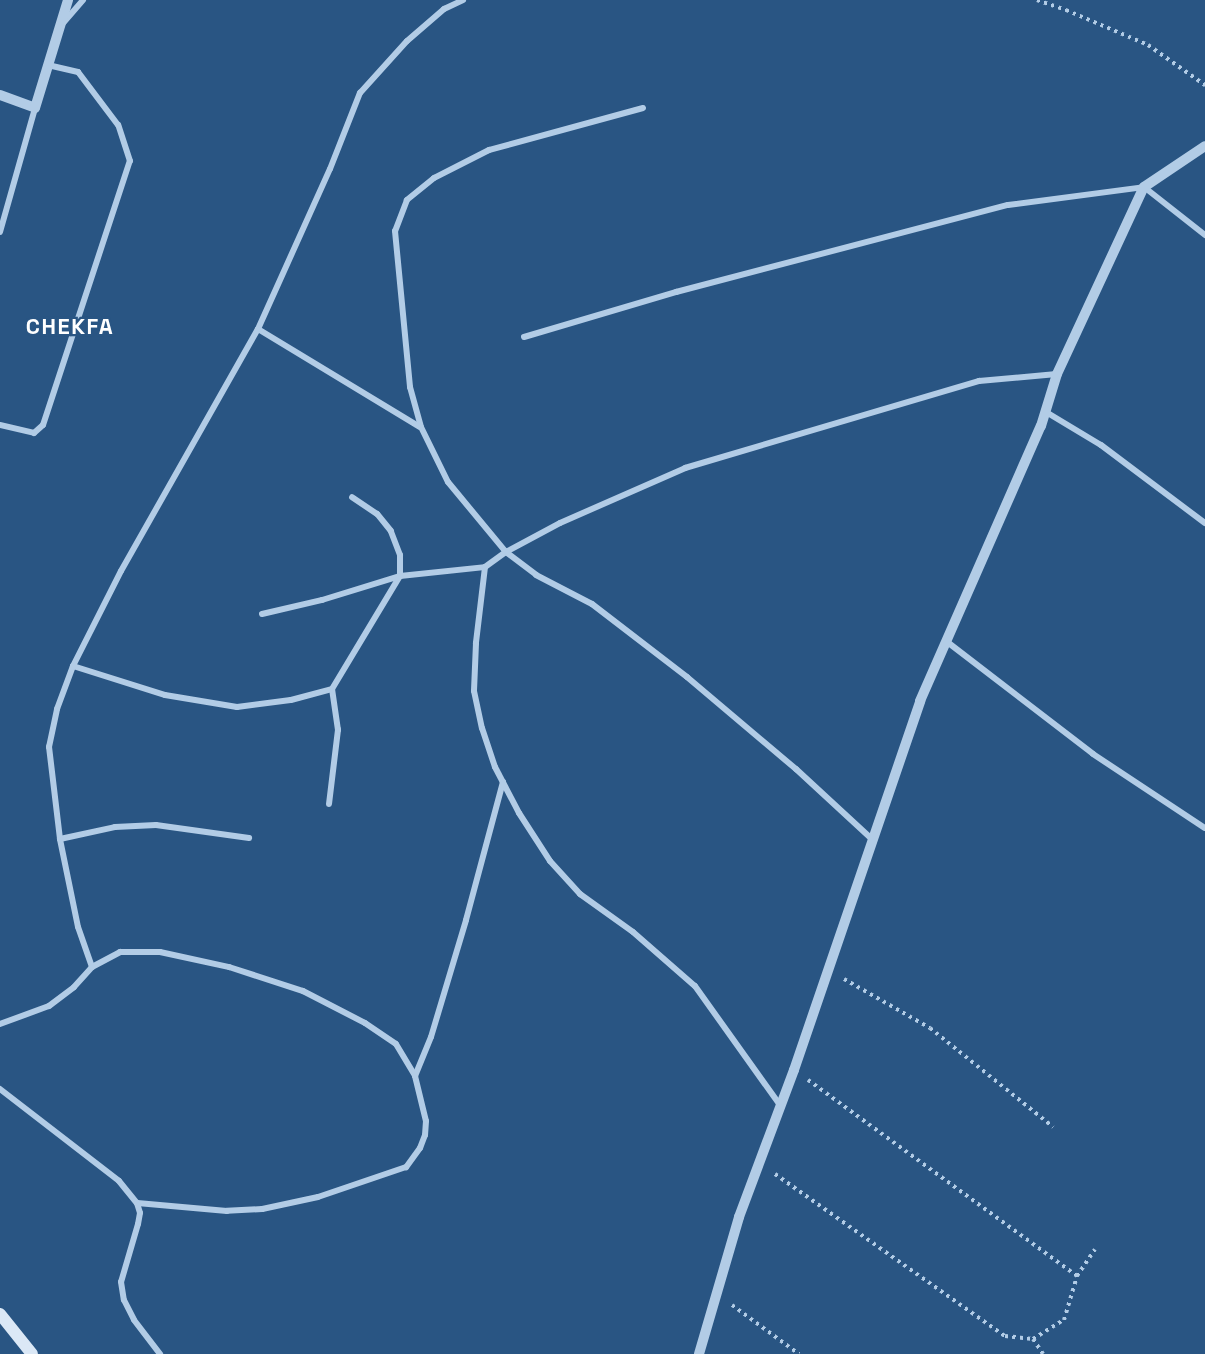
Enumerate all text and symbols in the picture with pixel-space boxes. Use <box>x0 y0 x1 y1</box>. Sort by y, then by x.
district label: CHEKFA <box>26 314 114 340</box>

